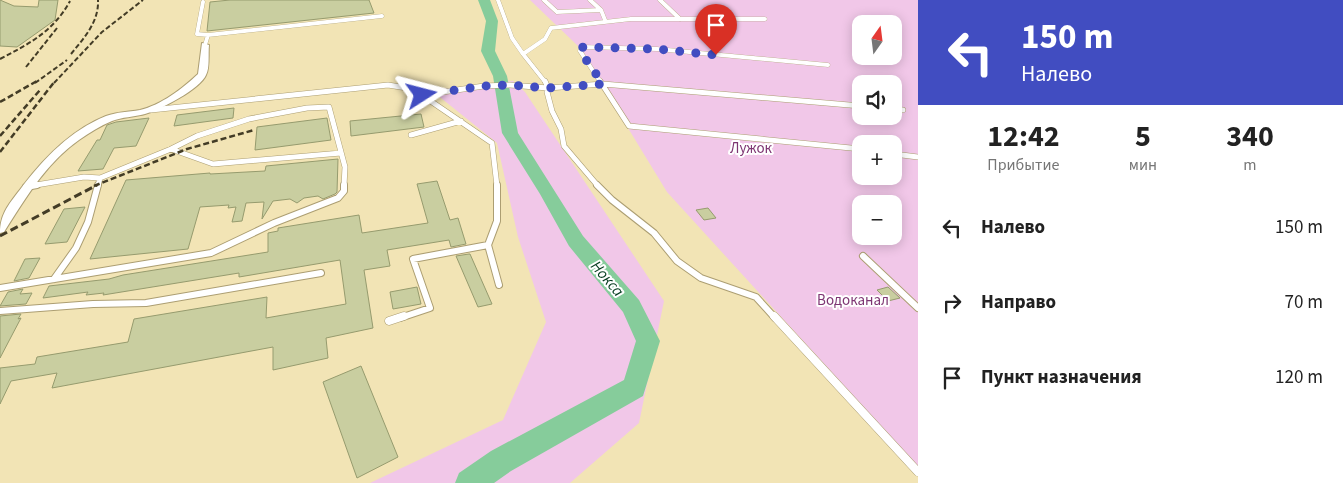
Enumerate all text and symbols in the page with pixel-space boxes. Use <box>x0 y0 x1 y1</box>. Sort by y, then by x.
pin <box>695 4 737 55</box>
icon: arrive <box>702 11 730 39</box>
text: 150 m <box>1021 12 1113 62</box>
north arrow <box>852 15 902 65</box>
map controls <box>852 15 902 245</box>
icon: left <box>938 20 1003 85</box>
text: Налево <box>1021 58 1092 90</box>
position arrow <box>395 68 447 120</box>
button: sound <box>852 75 902 125</box>
text: 12:42 <box>987 115 1060 158</box>
text: 5 <box>1135 115 1151 158</box>
text: 340 <box>1226 115 1274 158</box>
button: + <box>852 135 902 185</box>
park label: Лужок <box>730 138 773 159</box>
text: Прибытие <box>987 154 1059 176</box>
text: мин <box>1129 154 1157 176</box>
text: m <box>1243 154 1257 176</box>
button: − <box>852 195 902 245</box>
icon: left <box>938 214 966 242</box>
text: Налево <box>981 214 1045 241</box>
text: 150 m <box>1275 214 1323 241</box>
water label: Нокса <box>585 256 629 302</box>
icon: right <box>938 289 966 317</box>
text: Направо <box>981 289 1056 316</box>
text: 70 m <box>1285 289 1323 316</box>
park label: Водоканал <box>817 290 889 311</box>
icon: arrive <box>938 364 966 392</box>
text: Пункт назначения <box>981 364 1142 391</box>
text: 120 m <box>1275 364 1323 391</box>

